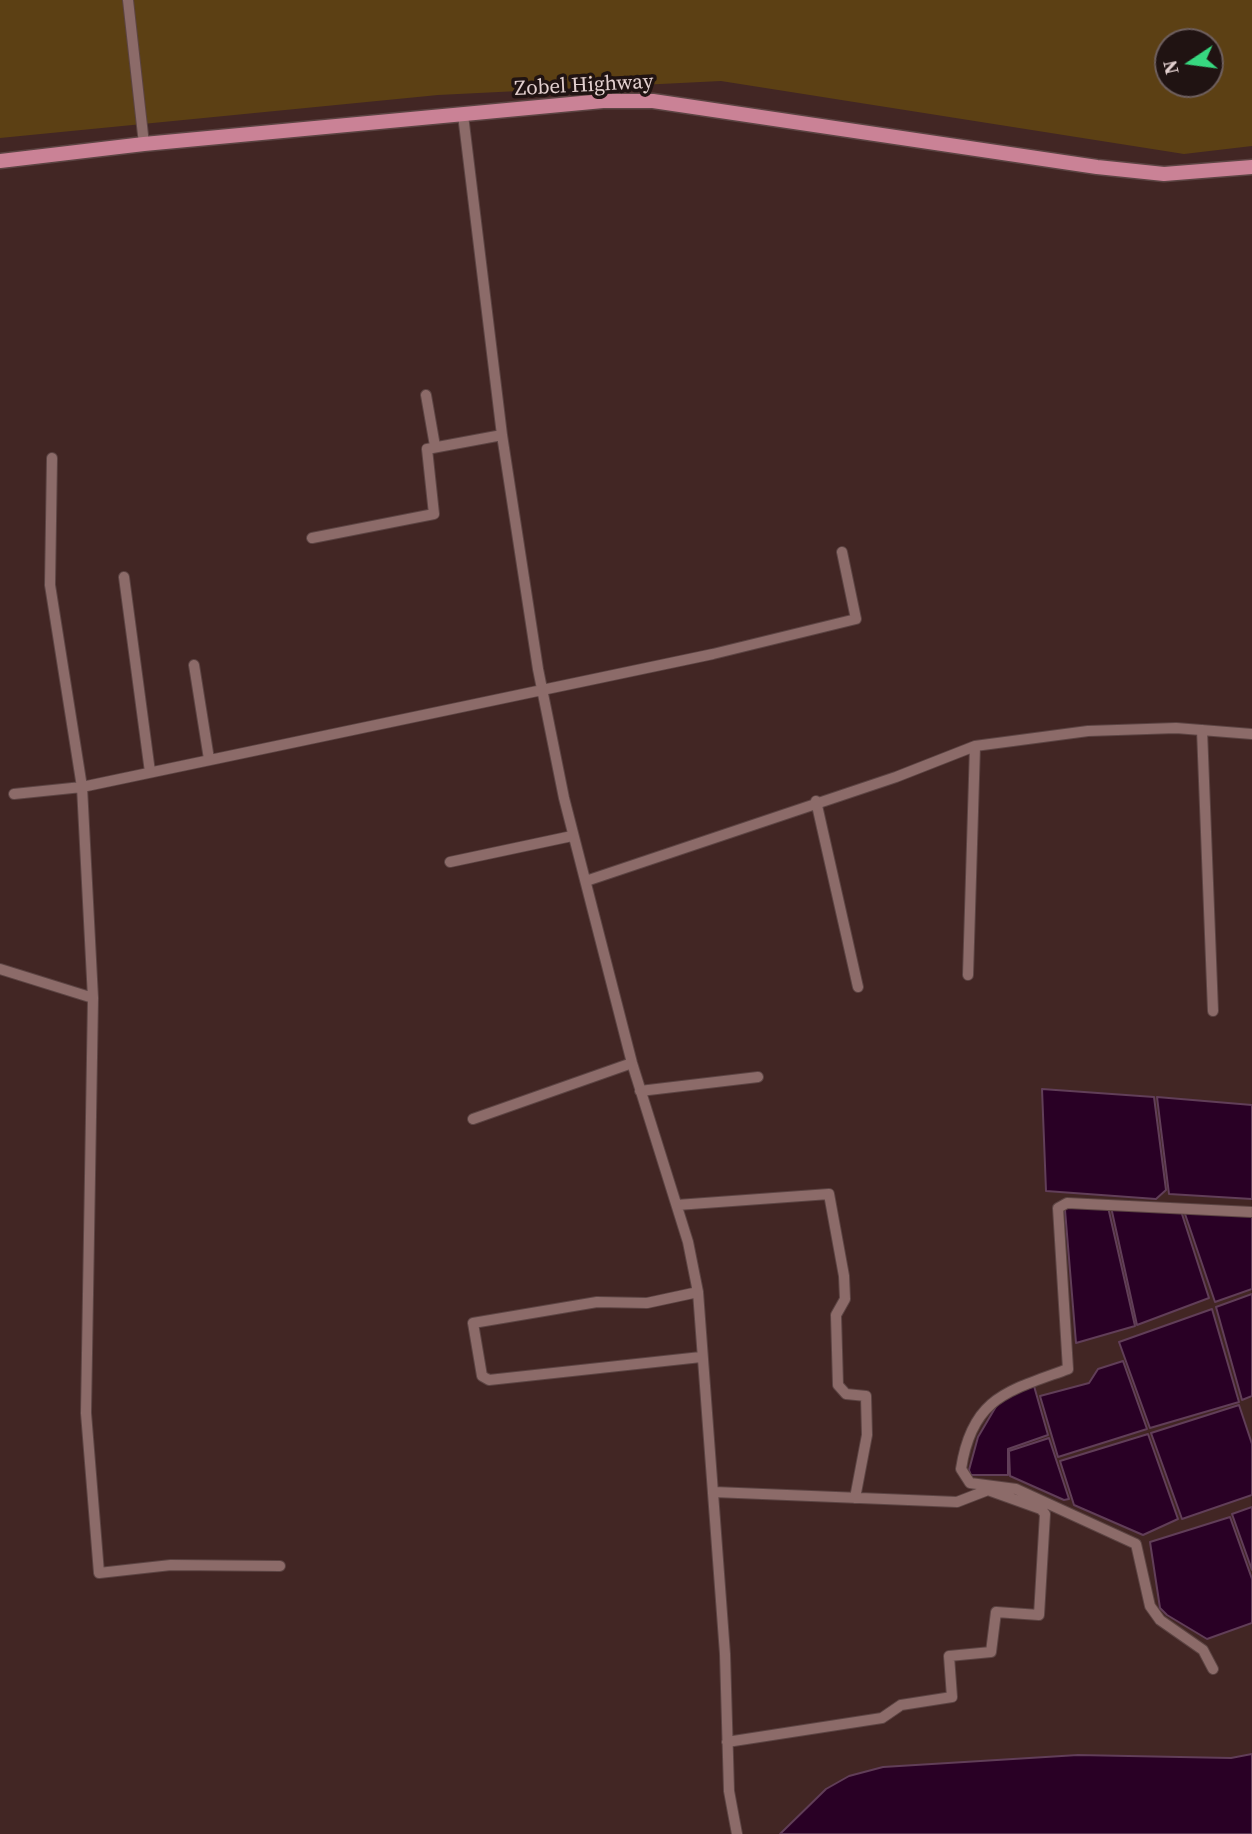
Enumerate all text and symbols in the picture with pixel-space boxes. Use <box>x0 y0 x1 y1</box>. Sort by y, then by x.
north arrow <box>1154 28 1224 98</box>
text: N <box>1156 58 1185 77</box>
street label: Zobel Highway <box>514 70 654 102</box>

